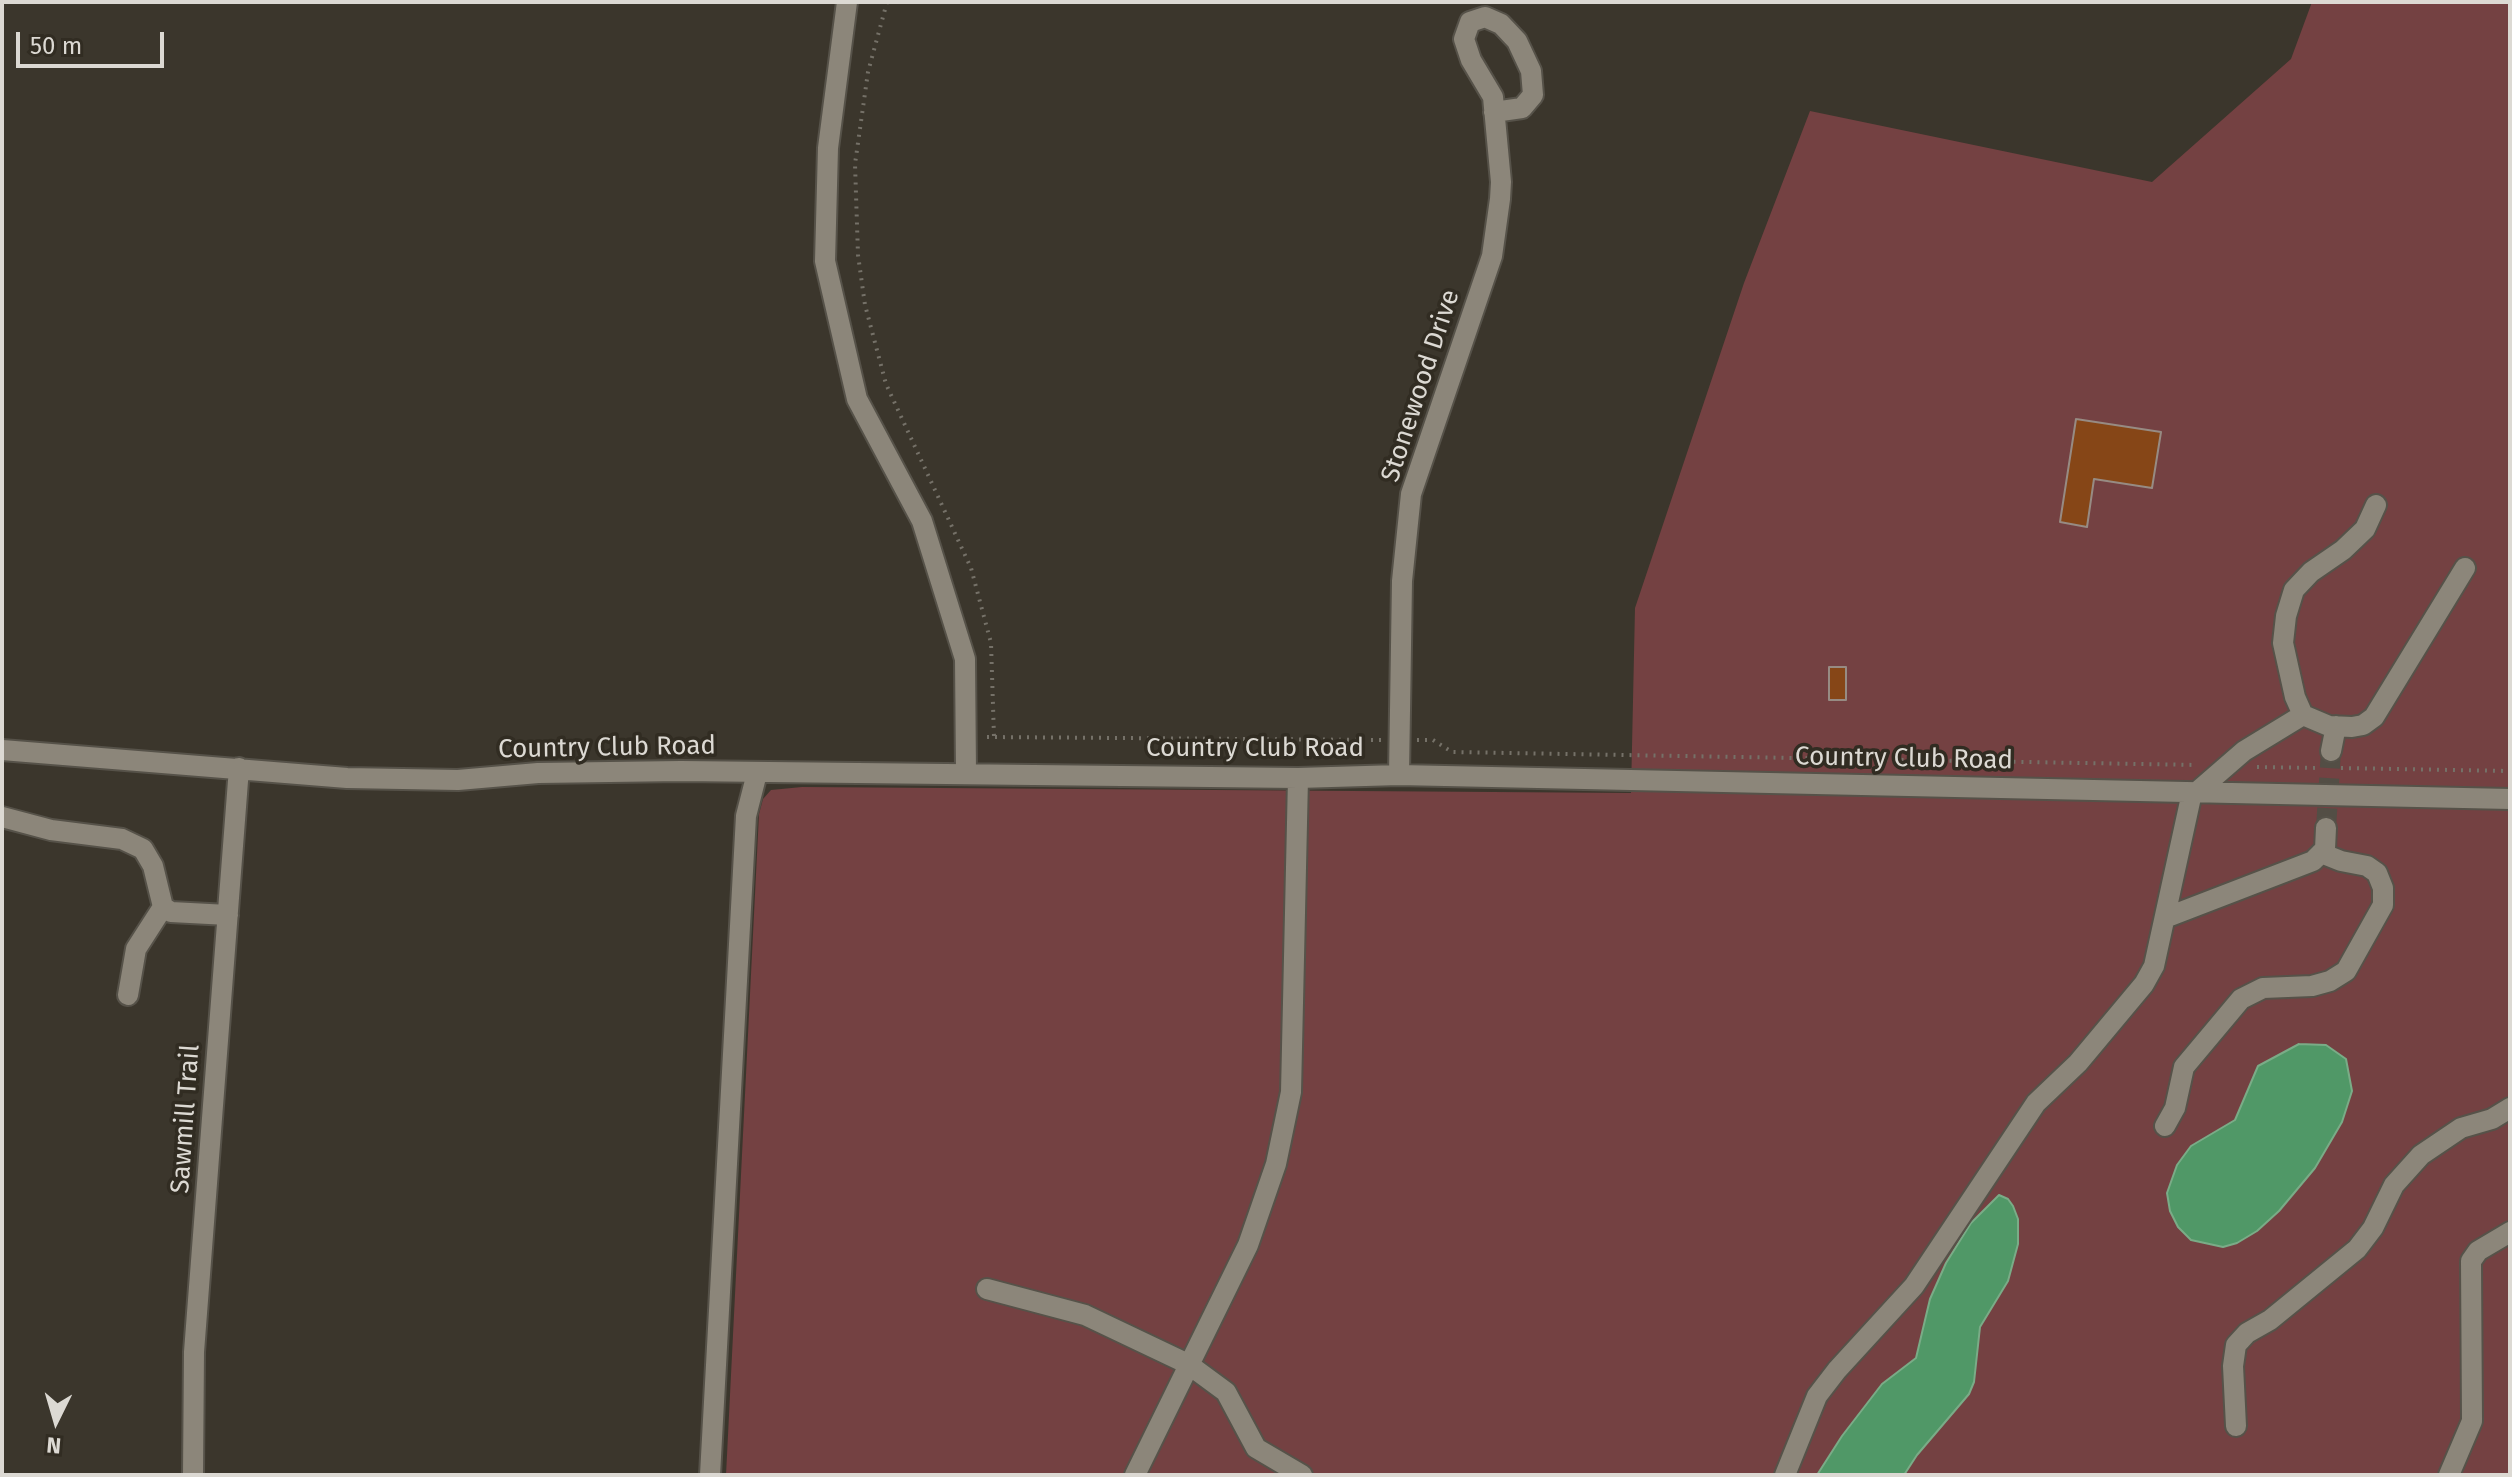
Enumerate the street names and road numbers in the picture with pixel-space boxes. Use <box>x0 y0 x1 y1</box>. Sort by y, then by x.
street label: Stonewood Drive <box>1375 286 1467 486</box>
street label: Country Club Road <box>498 730 716 766</box>
street label: Country Club Road <box>1146 733 1364 765</box>
street label: Country Club Road <box>1795 741 2013 777</box>
street label: Sawmill Trail <box>165 1043 207 1195</box>

